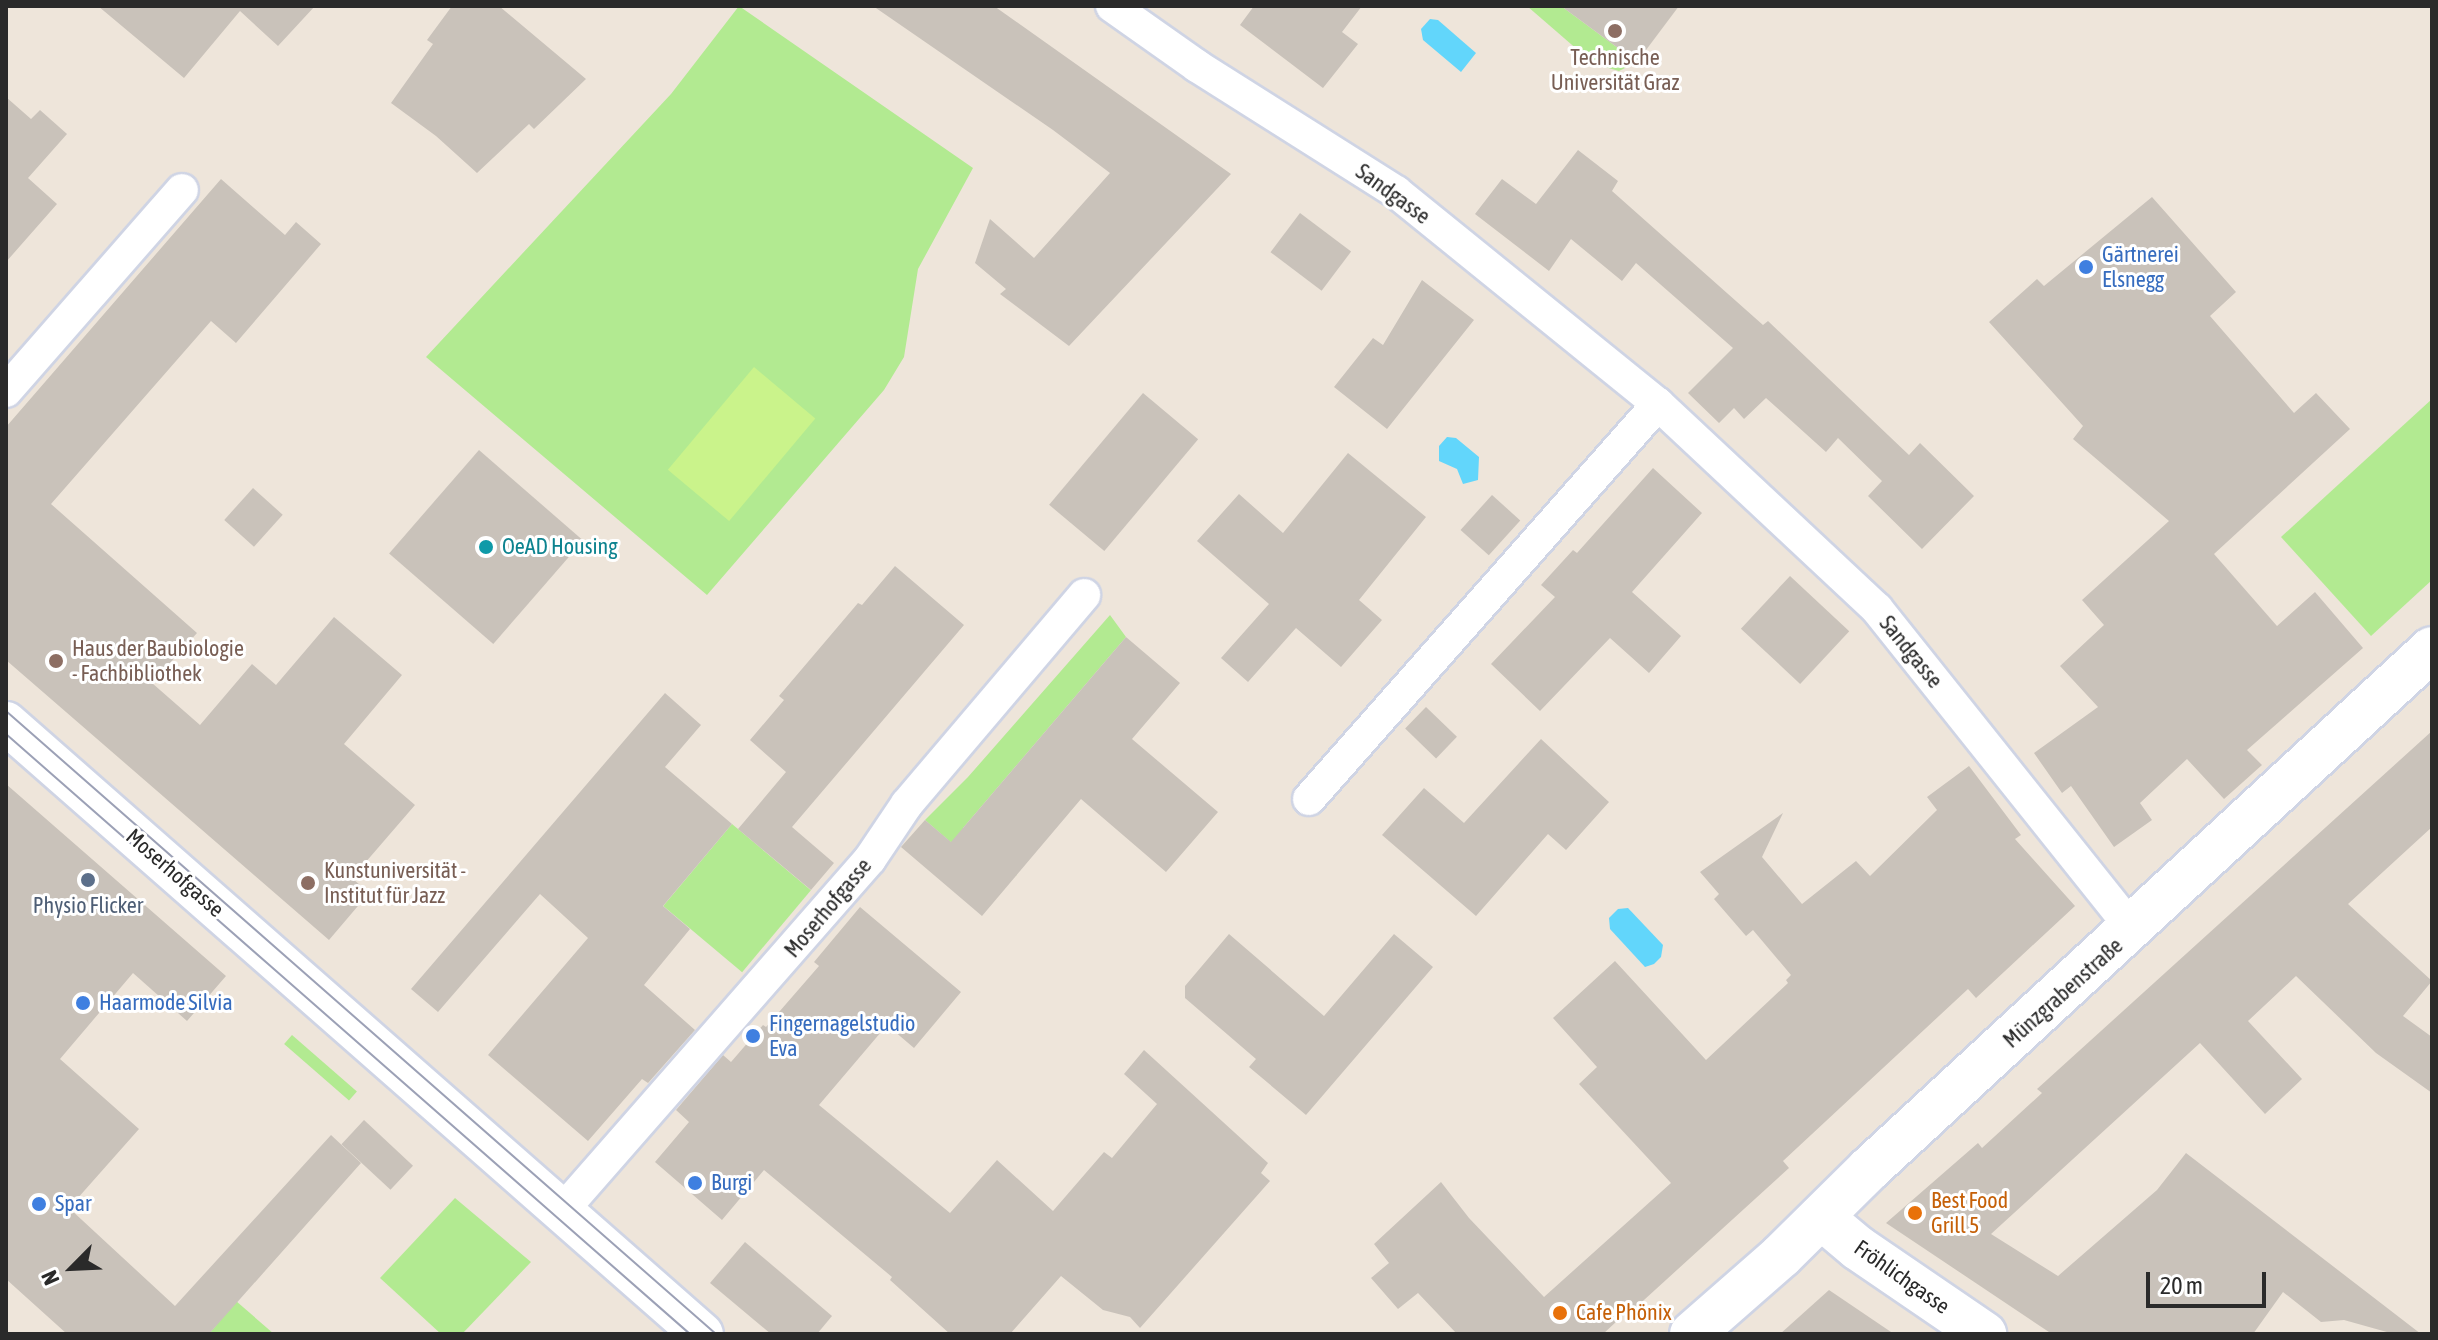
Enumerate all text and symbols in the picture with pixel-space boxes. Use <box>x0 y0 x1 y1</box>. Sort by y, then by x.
marker: Technische Universität Graz <box>1606 22 1624 40</box>
place label: Technische Universität Graz <box>1551 44 1679 96</box>
street label: Sandgasse <box>1351 158 1435 230</box>
place label: Gärtnerei Elsnegg <box>2102 241 2179 292</box>
marker: Gärtnerei Elsnegg <box>2077 258 2095 276</box>
place label: OeAD Housing <box>502 534 618 560</box>
marker: OeAD Housing <box>477 538 495 556</box>
street label: Sandgasse <box>1874 611 1948 693</box>
place label: Haus der Baubiologie - Fachbibliothek <box>72 635 244 686</box>
marker: Haus der Baubiologie - Fachbibliothek <box>47 652 65 670</box>
street label: Moserhofgasse <box>121 823 229 923</box>
street label: Moserhofgasse <box>779 853 877 963</box>
place label: Kunstuniversität - Institut für Jazz <box>324 857 466 908</box>
marker: Physio Flicker <box>79 871 97 889</box>
marker: Kunstuniversität - Institut für Jazz <box>299 874 317 892</box>
place label: Physio Flicker <box>33 893 143 919</box>
street label: Münzgrabenstraße <box>1998 933 2128 1053</box>
place label: Haarmode Silvia <box>99 990 233 1016</box>
marker: Haarmode Silvia <box>74 994 92 1012</box>
place label: Fingernagelstudio Eva <box>769 1010 915 1062</box>
marker: Fingernagelstudio Eva <box>744 1027 762 1045</box>
place label: Burgi <box>711 1170 752 1196</box>
marker: Burgi <box>686 1174 704 1192</box>
place label: Best Food Grill 5 <box>1931 1187 2008 1238</box>
place label: Spar <box>55 1191 91 1217</box>
marker: Spar <box>30 1195 48 1213</box>
marker: Best Food Grill 5 <box>1906 1204 1924 1222</box>
north arrow <box>32 1228 112 1308</box>
street label: Fröhlichgasse <box>1849 1235 1955 1319</box>
scale bar <box>2150 1256 2270 1306</box>
text: N <box>36 1267 65 1289</box>
text: 20 m <box>2160 1272 2203 1299</box>
place label: Cafe Phönix <box>1576 1300 1672 1326</box>
marker: Cafe Phönix <box>1551 1304 1569 1322</box>

